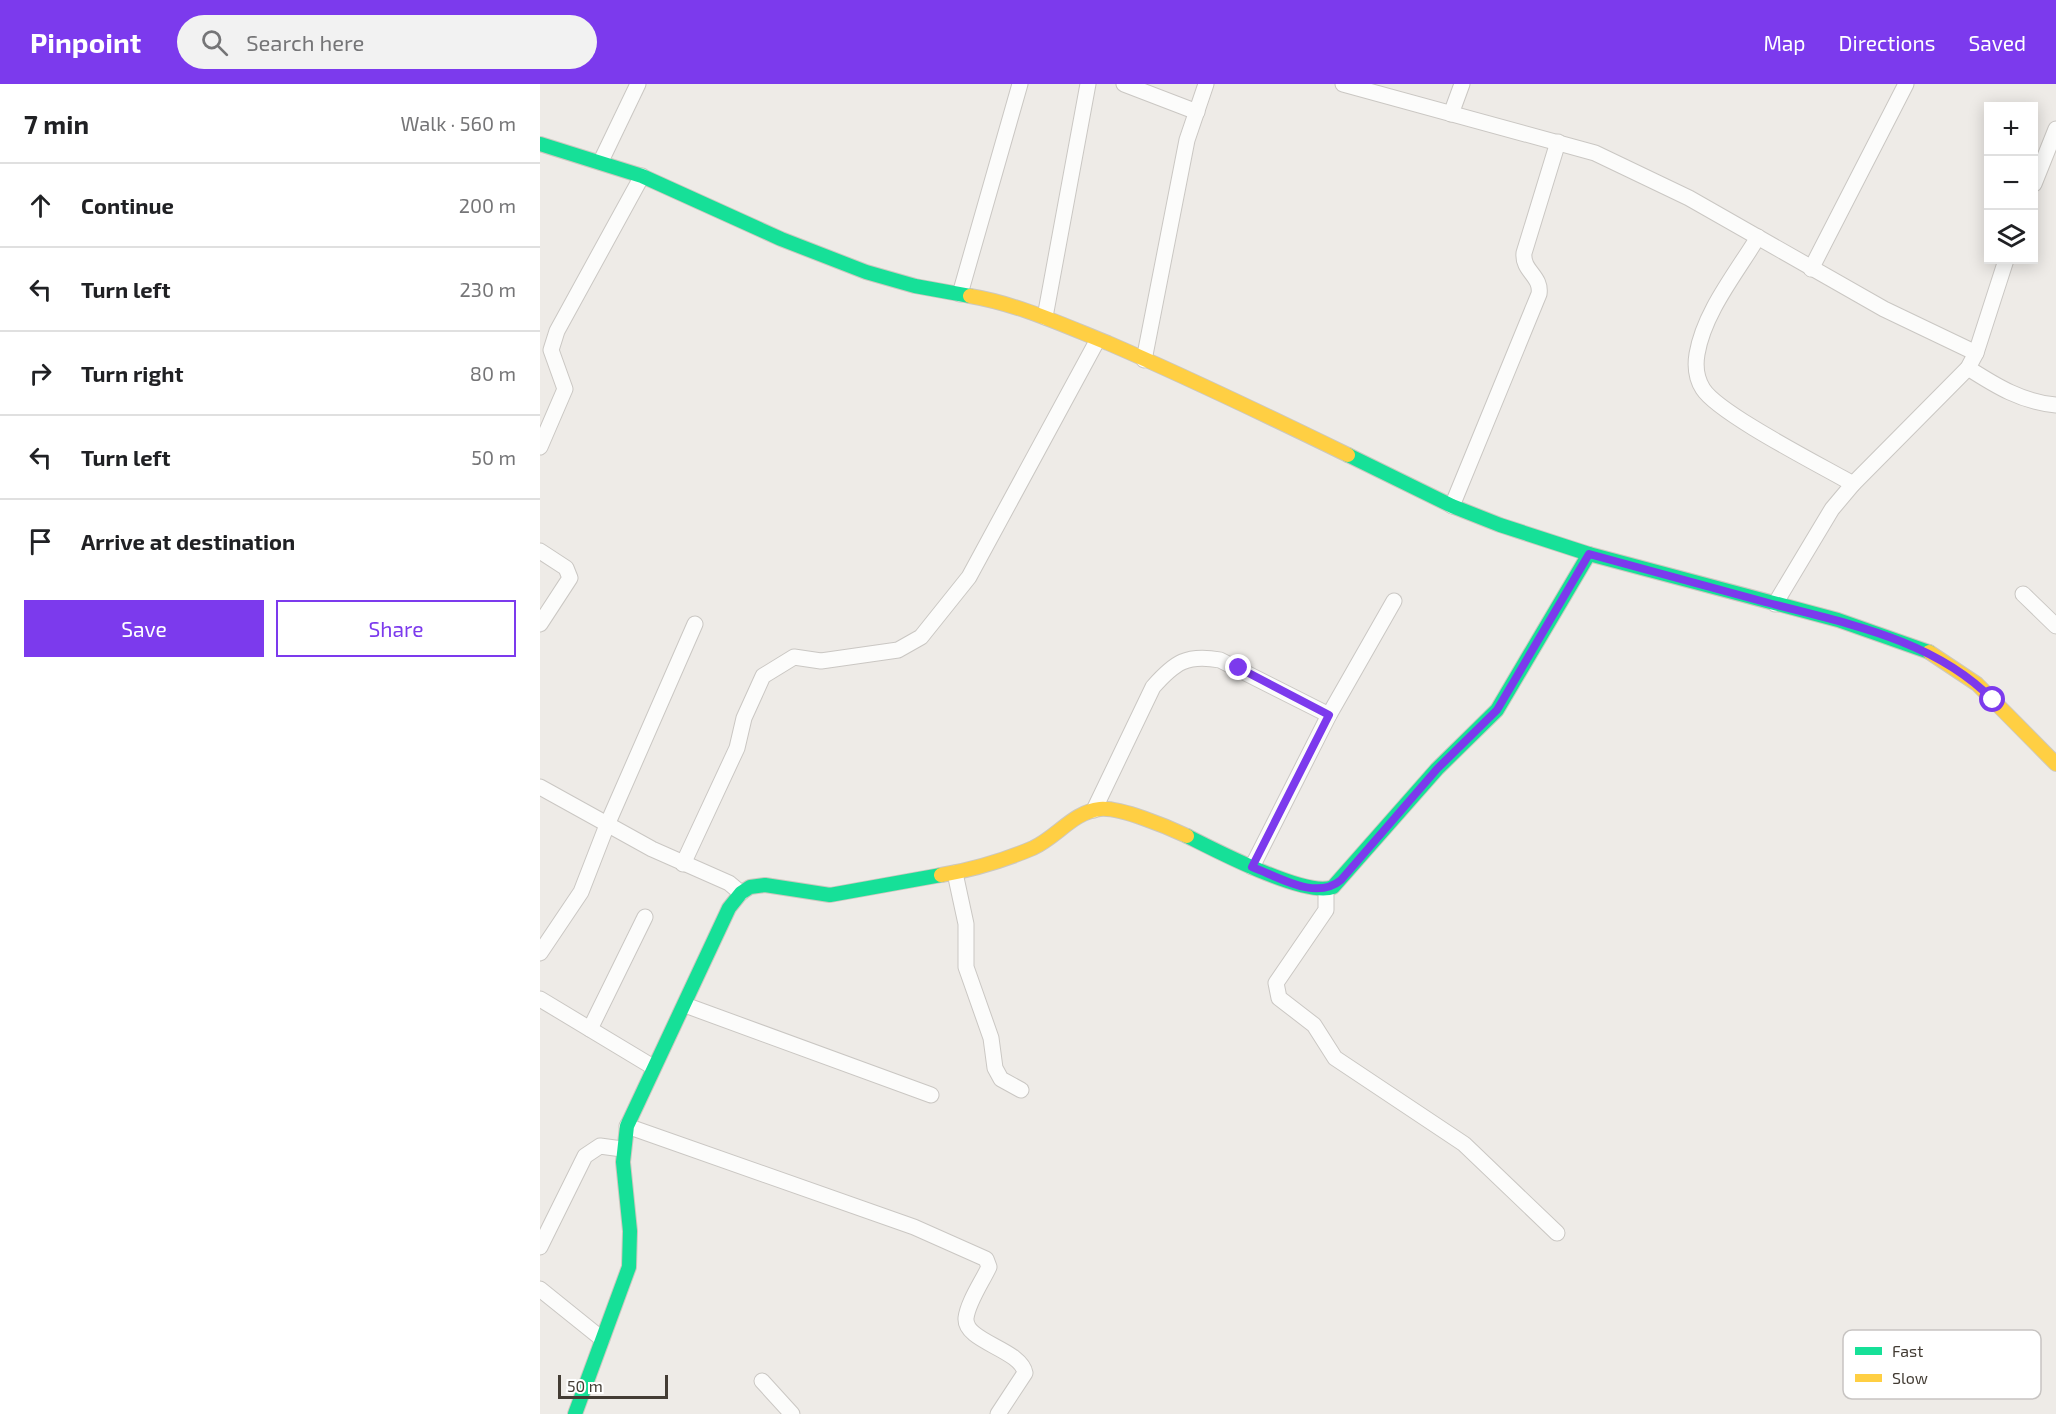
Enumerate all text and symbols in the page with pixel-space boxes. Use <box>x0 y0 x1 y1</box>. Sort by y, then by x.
search box <box>177 15 597 69</box>
text: Pinpoint <box>30 25 141 59</box>
icon: search <box>198 26 231 59</box>
text: Search here <box>246 29 364 55</box>
text: Map <box>1763 30 1806 55</box>
text: Directions <box>1839 30 1935 55</box>
text: Saved <box>1968 30 2026 55</box>
map controls <box>1984 102 2038 264</box>
button: + <box>1984 102 2038 156</box>
text: 7 min <box>24 108 89 139</box>
text: Walk · 560 m <box>401 111 516 135</box>
button: − <box>1984 156 2038 210</box>
icon: ahead <box>24 189 57 222</box>
text: Continue <box>81 192 174 218</box>
text: 200 m <box>459 193 516 217</box>
button: layers <box>1984 210 2038 264</box>
icon: left <box>24 273 57 306</box>
text: Turn left <box>81 276 170 302</box>
text: 230 m <box>460 277 516 301</box>
icon: right <box>24 357 57 390</box>
text: Turn right <box>81 360 183 386</box>
text: 80 m <box>470 361 516 385</box>
icon: left <box>24 441 57 474</box>
text: Turn left <box>81 444 170 470</box>
text: 50 m <box>471 445 516 469</box>
icon: arrive <box>24 525 57 558</box>
text: Arrive at destination <box>81 528 295 554</box>
button: Save <box>24 600 264 657</box>
button: Share <box>276 600 516 657</box>
route end <box>1225 654 1251 680</box>
route start <box>1979 686 2005 712</box>
legend <box>1843 1330 2041 1399</box>
text: Fast <box>1892 1341 1923 1360</box>
text: Slow <box>1892 1368 1928 1387</box>
scale bar <box>558 1372 668 1400</box>
text: 50 m <box>567 1376 603 1395</box>

